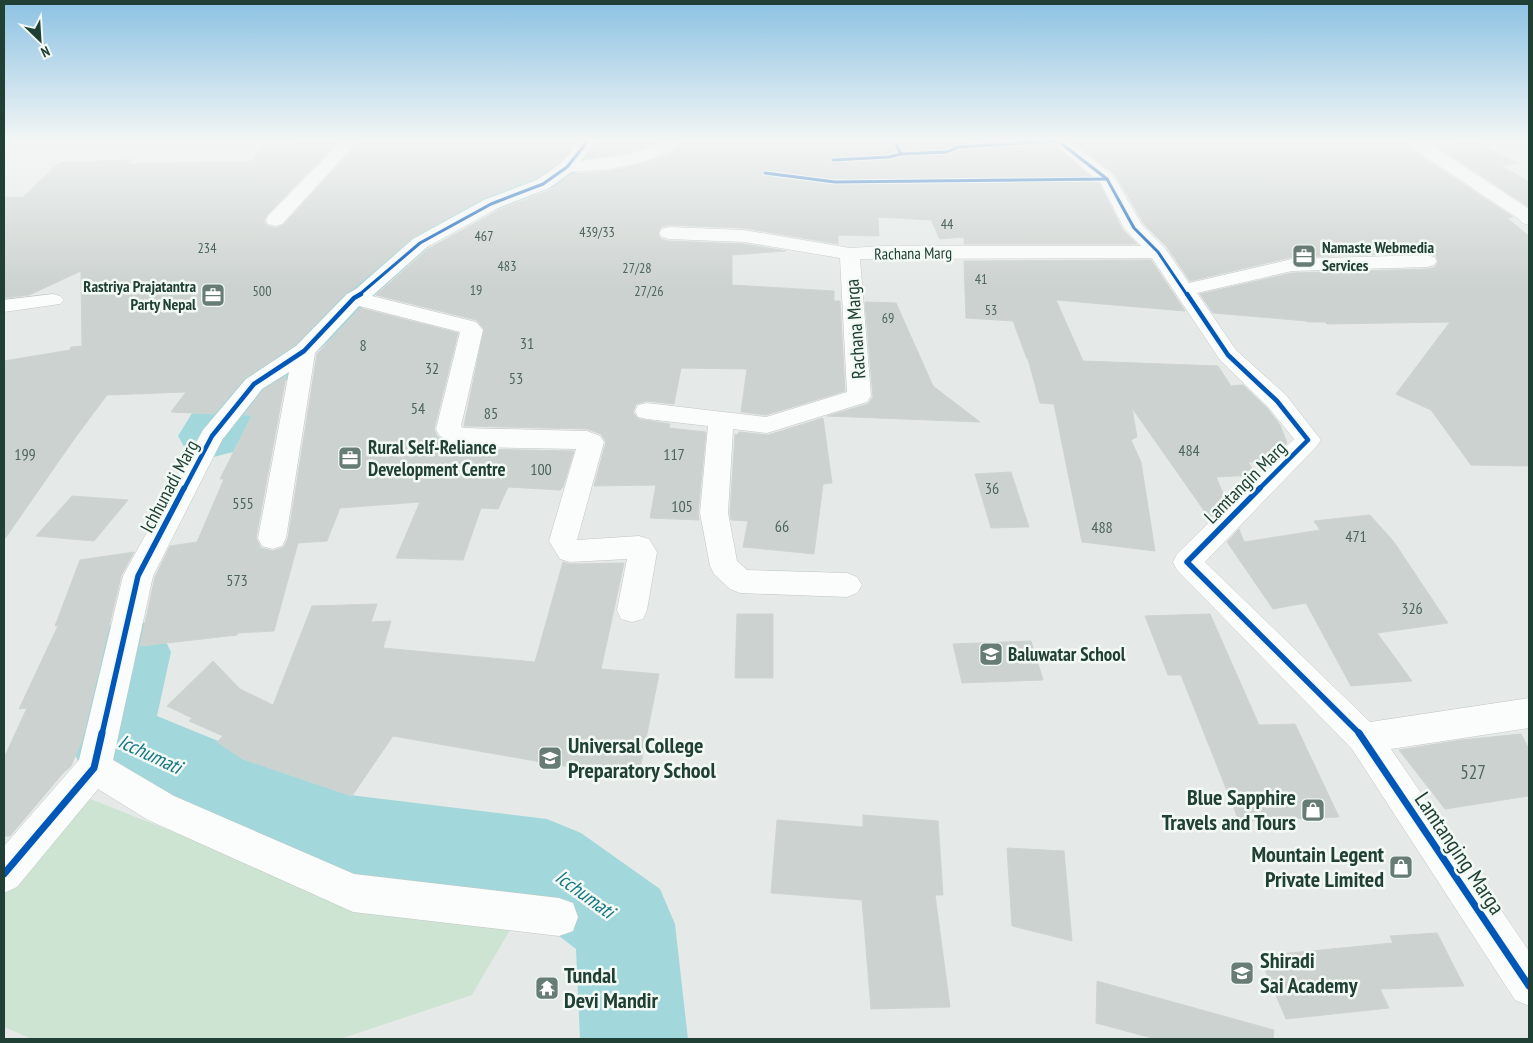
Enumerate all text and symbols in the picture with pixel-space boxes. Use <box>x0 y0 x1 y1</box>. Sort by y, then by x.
north arrow <box>15 15 65 65</box>
text: N <box>38 42 53 62</box>
house number: 44 <box>941 215 954 233</box>
house number: 439/33 <box>579 223 615 241</box>
house number: 467 <box>475 227 493 245</box>
place label: Namaste Webmedia Services <box>1322 237 1434 275</box>
house number: 234 <box>198 239 217 257</box>
street label: Rachana Marg <box>874 242 952 264</box>
office icon: Namaste Webmedia Services <box>1291 243 1317 269</box>
house number: 483 <box>498 257 516 275</box>
house number: 27/28 <box>622 259 652 277</box>
house number: 41 <box>975 270 987 288</box>
place label: Rastriya Prajatantra Party Nepal <box>83 276 196 314</box>
street label: Rachana Marga <box>840 278 870 380</box>
house number: 19 <box>470 281 482 299</box>
office icon: Rastriya Prajatantra Party Nepal <box>200 282 226 308</box>
house number: 500 <box>253 282 271 300</box>
house number: 27/26 <box>634 282 664 300</box>
house number: 53 <box>985 301 997 319</box>
house number: 69 <box>882 309 894 327</box>
house number: 31 <box>520 333 534 353</box>
house number: 8 <box>359 335 367 355</box>
house number: 32 <box>425 358 439 378</box>
house number: 53 <box>509 368 523 388</box>
house number: 54 <box>411 398 425 418</box>
house number: 85 <box>484 403 498 423</box>
place label: Rural Self-Reliance Development Centre <box>368 435 506 481</box>
street label: Ichhunadi Marg <box>135 436 203 536</box>
street label: Lamtangin Marg <box>1199 436 1291 528</box>
house number: 484 <box>1178 440 1200 460</box>
house number: 199 <box>14 444 36 464</box>
house number: 117 <box>663 444 685 464</box>
office icon: Rural Self-Reliance Development Centre <box>337 445 363 471</box>
house number: 100 <box>530 459 552 479</box>
house number: 36 <box>985 478 999 498</box>
house number: 555 <box>232 493 254 513</box>
house number: 105 <box>671 496 693 516</box>
house number: 66 <box>775 516 789 536</box>
house number: 488 <box>1091 517 1113 537</box>
house number: 471 <box>1345 526 1367 546</box>
house number: 573 <box>226 570 248 590</box>
house number: 326 <box>1401 598 1423 618</box>
school or university icon: Baluwatar School <box>978 641 1004 667</box>
place label: Baluwatar School <box>1008 642 1126 666</box>
water label: Icchumati <box>114 728 188 781</box>
place label: Universal College Preparatory School <box>568 731 716 784</box>
school or university icon: Universal College Preparatory School <box>537 745 563 771</box>
house number: 527 <box>1460 760 1486 784</box>
place label: Blue Sapphire Travels and Tours <box>1162 783 1296 836</box>
street label: Lamtanging Marga <box>1409 786 1511 920</box>
shop icon: Blue Sapphire Travels and Tours <box>1300 797 1326 823</box>
place label: Mountain Legent Private Limited <box>1251 840 1385 893</box>
shop icon: Mountain Legent Private Limited <box>1388 854 1414 880</box>
water label: Icchumati <box>550 864 622 926</box>
place label: Shiradi Sai Academy <box>1260 946 1359 999</box>
school or university icon: Shiradi Sai Academy <box>1229 960 1255 986</box>
place label: Tundal Devi Mandir <box>564 961 659 1014</box>
temple icon: Tundal Devi Mandir <box>534 975 560 1001</box>

